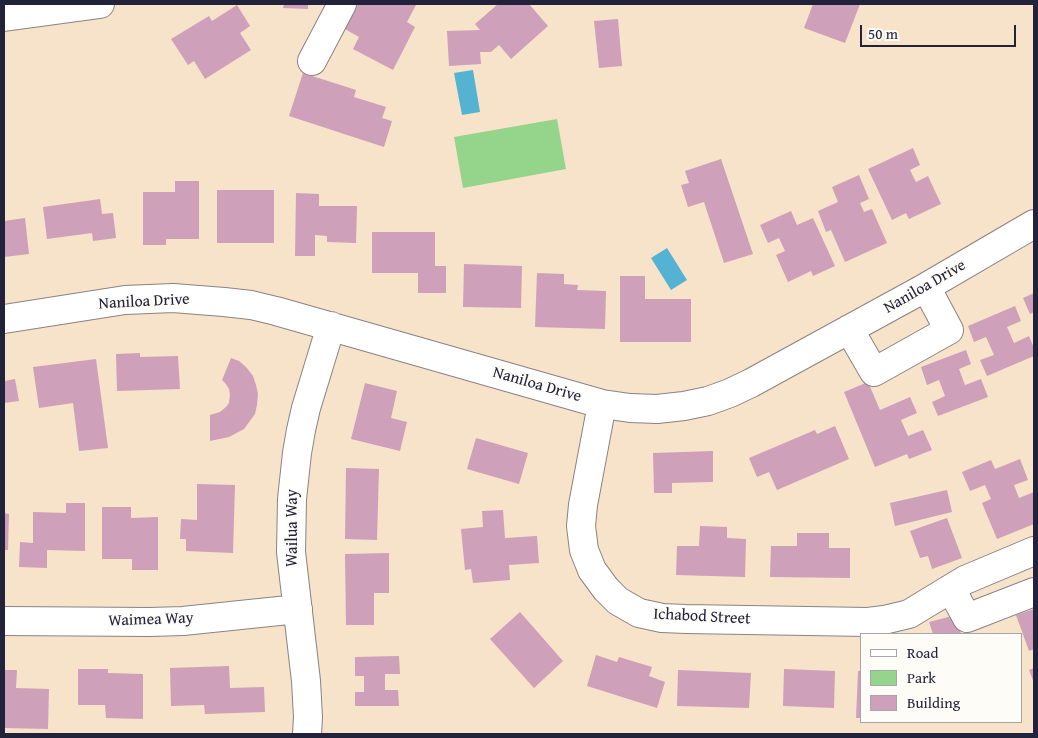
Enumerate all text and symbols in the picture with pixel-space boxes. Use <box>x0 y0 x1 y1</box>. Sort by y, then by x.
scale bar <box>863 15 1019 47</box>
text: 50 m <box>868 23 898 44</box>
street label: Naniloa Drive <box>881 256 969 318</box>
street label: Naniloa Drive <box>98 290 190 314</box>
street label: Naniloa Drive <box>491 363 583 407</box>
street label: Wailua Way <box>283 489 303 567</box>
street label: Ichabod Street <box>653 605 751 629</box>
street label: Waimea Way <box>108 609 194 631</box>
legend <box>860 633 1023 723</box>
text: Road <box>907 642 938 663</box>
text: Park <box>907 667 936 688</box>
text: Building <box>907 692 960 713</box>

